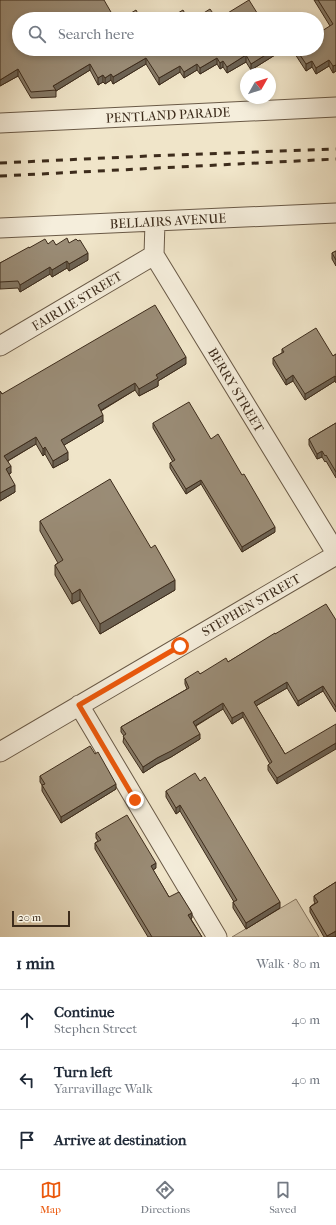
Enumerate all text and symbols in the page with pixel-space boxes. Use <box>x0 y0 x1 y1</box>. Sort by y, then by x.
search box <box>12 12 324 56</box>
icon: search <box>26 23 48 45</box>
text: Search here <box>58 25 134 43</box>
north arrow <box>240 68 276 104</box>
street label: PENTLAND PARADE <box>105 104 231 126</box>
street label: BELLAIRS AVENUE <box>109 210 227 232</box>
street label: FAIRLIE STREET <box>29 268 125 334</box>
street label: BERRY STREET <box>205 345 267 435</box>
street label: STEPHEN STREET <box>199 570 303 639</box>
route start <box>171 637 189 655</box>
route end <box>126 791 144 809</box>
scale bar <box>12 909 70 928</box>
text: 20 m <box>18 911 41 924</box>
text: 1 min <box>16 953 55 973</box>
text: Walk · 80 m <box>256 956 320 971</box>
text: Continue <box>54 1003 114 1021</box>
icon: ahead <box>16 1009 38 1031</box>
text: 40 m <box>292 1012 320 1027</box>
text: Stephen Street <box>54 1021 137 1036</box>
text: Turn left <box>54 1063 112 1081</box>
icon: left <box>16 1069 38 1091</box>
text: 40 m <box>292 1072 320 1087</box>
text: Yarravillage Walk <box>54 1081 153 1096</box>
icon: arrive <box>16 1129 38 1151</box>
text: Arrive at destination <box>54 1131 186 1149</box>
tab: Map <box>40 1179 62 1216</box>
tab: Directions <box>141 1179 190 1216</box>
tab: Saved <box>269 1179 296 1216</box>

